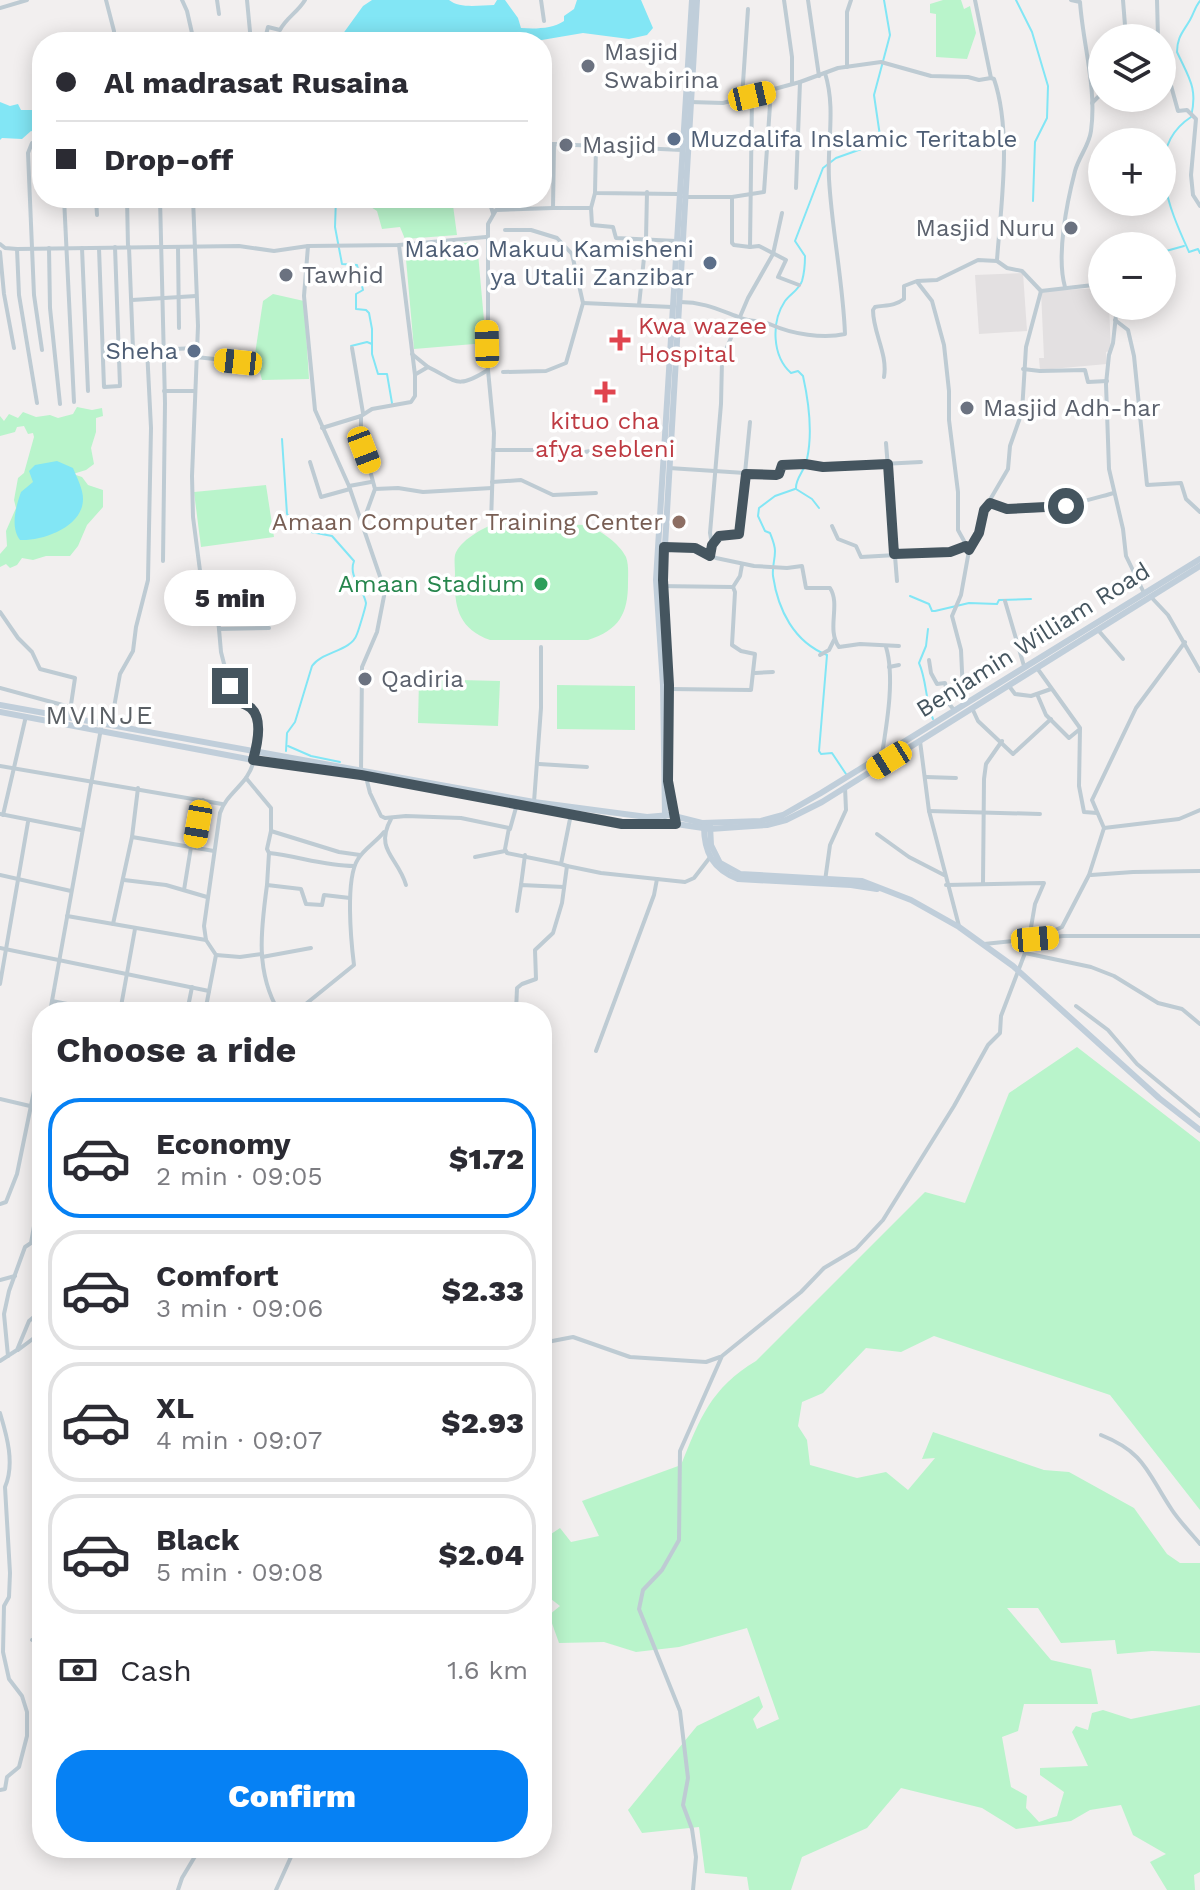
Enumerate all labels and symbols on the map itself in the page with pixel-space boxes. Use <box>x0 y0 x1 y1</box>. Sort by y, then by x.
place label: Masjid Swabirina <box>604 38 719 94</box>
marker: Masjid Swabirina <box>579 57 597 75</box>
car <box>726 79 778 113</box>
place label: Muzdalifa Inslamic Teritable <box>690 125 1017 153</box>
marker: Muzdalifa Inslamic Teritable <box>665 130 683 148</box>
place label: Masjid <box>582 131 656 159</box>
marker: Masjid <box>557 136 575 154</box>
place label: Masjid Nuru <box>916 214 1055 242</box>
marker: Masjid Nuru <box>1062 219 1080 237</box>
place label: Makao Makuu Kamisheni ya Utalii Zanzibar <box>404 235 694 291</box>
marker: Makao Makuu Kamisheni ya Utalii Zanzibar <box>701 254 719 272</box>
place label: Tawhid <box>302 261 384 289</box>
marker: Tawhid <box>277 266 295 284</box>
place label: Kwa wazee Hospital <box>638 312 767 368</box>
car <box>475 320 499 368</box>
marker: Kwa wazee Hospital <box>609 329 631 351</box>
place label: Sheha <box>105 337 178 365</box>
marker: Sheha <box>185 342 203 360</box>
car <box>213 348 263 376</box>
marker: kituo cha afya sebleni <box>594 381 616 403</box>
place label: Masjid Adh-har <box>983 394 1161 422</box>
marker: Masjid Adh-har <box>958 399 976 417</box>
place label: kituo cha afya sebleni <box>535 407 675 463</box>
car <box>344 423 384 477</box>
route start <box>1048 488 1084 524</box>
place label: Amaan Computer Training Center <box>272 508 663 536</box>
marker: Amaan Computer Training Center <box>670 513 688 531</box>
street label: Benjamin William Road <box>911 557 1155 723</box>
callout: 5 min <box>164 570 296 626</box>
place label: Amaan Stadium <box>338 570 525 598</box>
marker: Amaan Stadium <box>532 575 550 593</box>
place label: Qadiria <box>381 665 464 693</box>
route end <box>212 668 248 704</box>
marker: Qadiria <box>356 670 374 688</box>
district label: MVINJE <box>45 700 155 730</box>
car <box>862 737 916 783</box>
car <box>182 798 214 850</box>
car <box>1010 925 1060 953</box>

